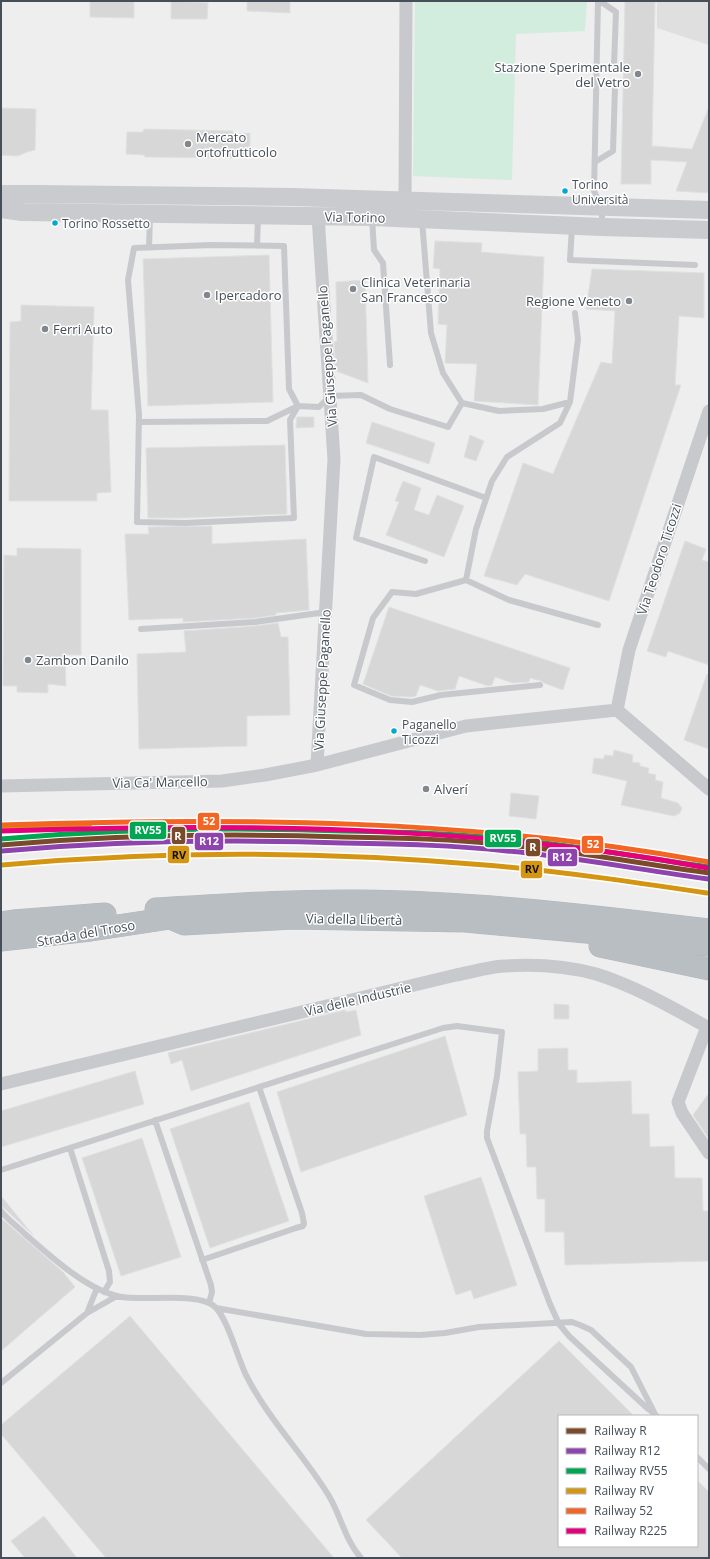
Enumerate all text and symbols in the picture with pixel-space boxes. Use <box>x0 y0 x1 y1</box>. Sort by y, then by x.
place label: Stazione Sperimentale del Vetro <box>494 58 630 91</box>
marker: Stazione Sperimentale del Vetro <box>633 69 643 79</box>
place label: Mercato ortofrutticolo <box>196 128 277 161</box>
marker: Mercato ortofrutticolo <box>183 139 193 149</box>
place label: Torino Università <box>572 176 628 208</box>
marker: Torino Università <box>560 186 570 196</box>
street label: Via Torino <box>324 207 386 227</box>
place label: Torino Rossetto <box>62 215 150 232</box>
marker: Torino Rossetto <box>50 218 60 228</box>
place label: Clinica Veterinaria San Francesco <box>361 273 470 306</box>
marker: Clinica Veterinaria San Francesco <box>348 284 358 294</box>
street label: Via Giuseppe Paganello <box>313 285 341 427</box>
place label: Ipercadoro <box>215 286 282 304</box>
marker: Ipercadoro <box>202 290 212 300</box>
place label: Regione Veneto <box>526 292 621 310</box>
marker: Regione Veneto <box>624 296 634 306</box>
place label: Ferri Auto <box>53 320 113 338</box>
marker: Ferri Auto <box>40 324 50 334</box>
street label: Via Teodoro Ticozzi <box>632 501 686 617</box>
street label: Via Giuseppe Paganello <box>309 609 335 751</box>
place label: Zambon Danilo <box>36 651 129 669</box>
marker: Zambon Danilo <box>23 655 33 665</box>
place label: Paganello Ticozzi <box>402 716 456 748</box>
marker: Paganello Ticozzi <box>389 726 399 736</box>
street label: Via Ca' Marcello <box>112 772 208 792</box>
place label: Alverí <box>434 780 469 798</box>
marker: Alverí <box>421 784 431 794</box>
line badge: 52 <box>197 812 220 831</box>
text: 52 <box>203 813 215 828</box>
line badge: RV55 <box>129 821 167 840</box>
text: RV55 <box>135 822 162 837</box>
line badge: R <box>171 826 186 845</box>
text: R <box>174 828 182 843</box>
line badge: RV55 <box>484 829 522 848</box>
text: RV55 <box>490 830 517 845</box>
line badge: R12 <box>194 832 224 851</box>
text: R12 <box>199 833 219 848</box>
line badge: 52 <box>581 835 604 854</box>
text: 52 <box>587 836 599 851</box>
line badge: R <box>525 838 541 857</box>
text: R <box>529 839 537 854</box>
line badge: RV <box>167 845 190 864</box>
text: RV <box>172 847 187 862</box>
line badge: R12 <box>547 848 578 867</box>
text: R12 <box>552 849 572 864</box>
line badge: RV <box>520 860 543 879</box>
text: RV <box>525 861 540 876</box>
street label: Via della Libertà <box>306 909 402 929</box>
street label: Strada del Troso <box>36 916 137 950</box>
street label: Via delle Industrie <box>303 978 413 1020</box>
legend <box>558 1415 698 1547</box>
text: Railway R <box>594 1422 647 1439</box>
text: Railway R12 <box>594 1442 660 1459</box>
text: Railway RV55 <box>594 1462 668 1479</box>
text: Railway RV <box>594 1482 655 1499</box>
text: Railway 52 <box>594 1502 653 1519</box>
text: Railway R225 <box>594 1522 667 1539</box>

